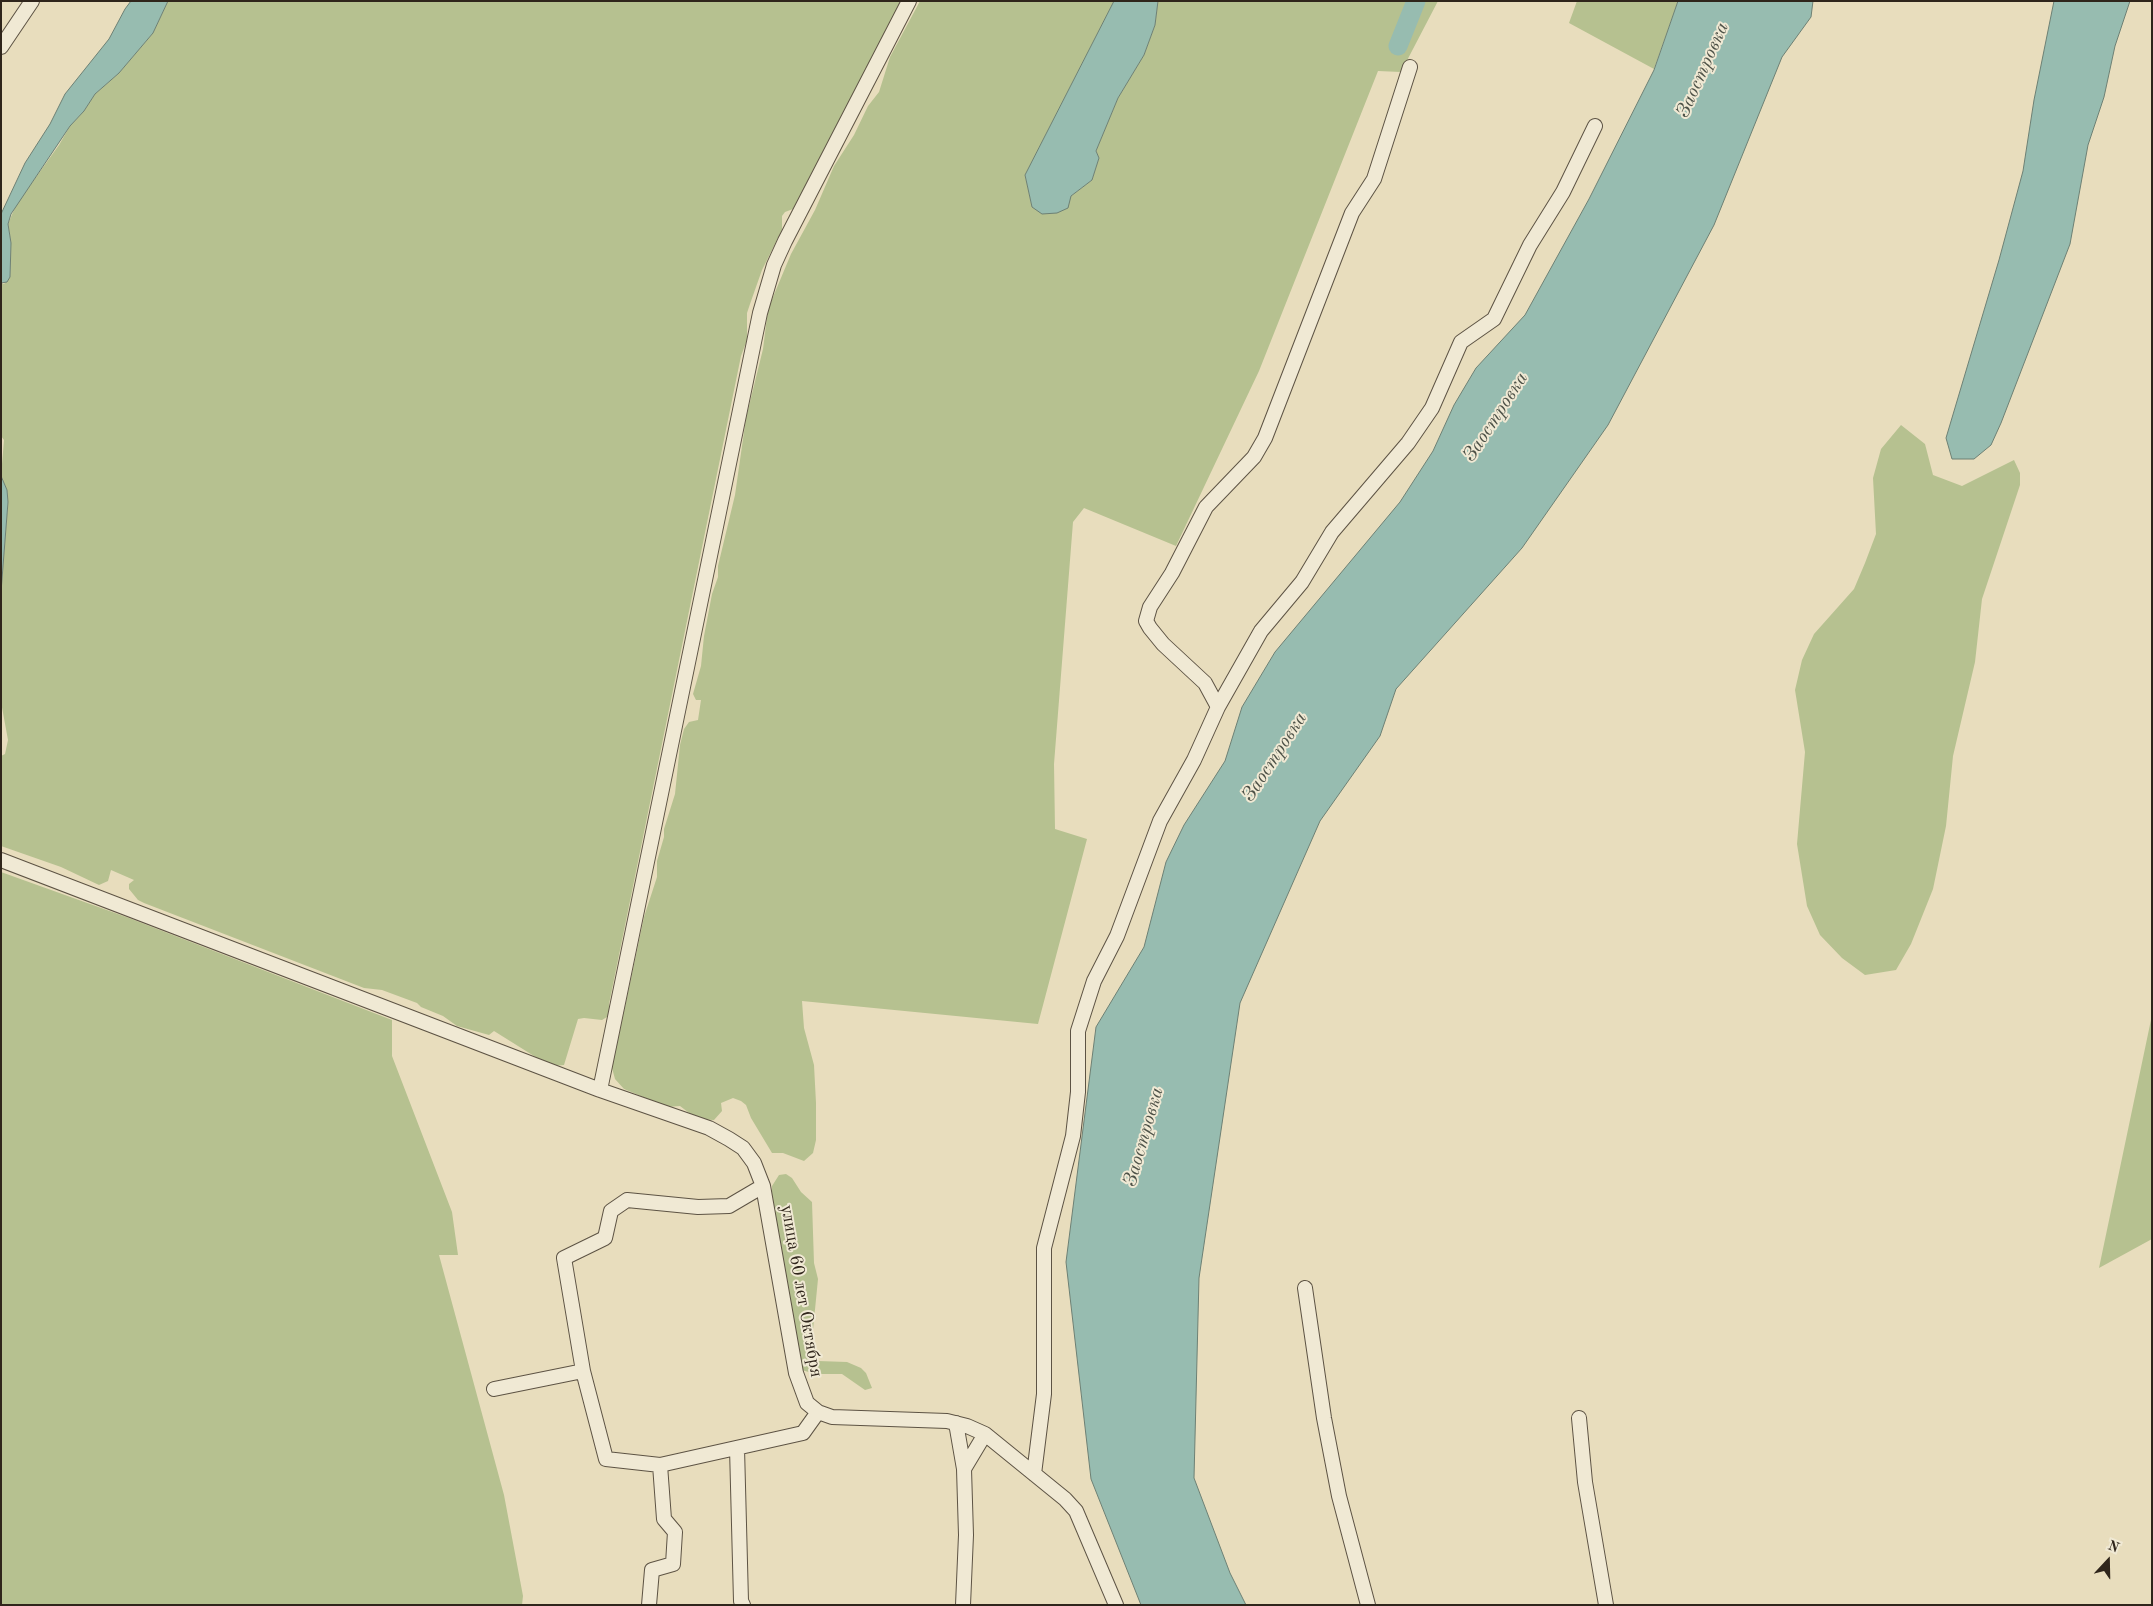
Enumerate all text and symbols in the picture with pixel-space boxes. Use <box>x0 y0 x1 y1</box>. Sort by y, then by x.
water label: Заостровка <box>1672 19 1734 121</box>
water label: Заостровка <box>1459 368 1533 466</box>
water label: Заостровка <box>1238 708 1312 806</box>
water label: Заостровка <box>1119 1085 1169 1189</box>
street label: улица 60 лет Октября <box>775 1203 827 1379</box>
north arrow <box>2083 1536 2133 1586</box>
text: N <box>2106 1539 2121 1555</box>

